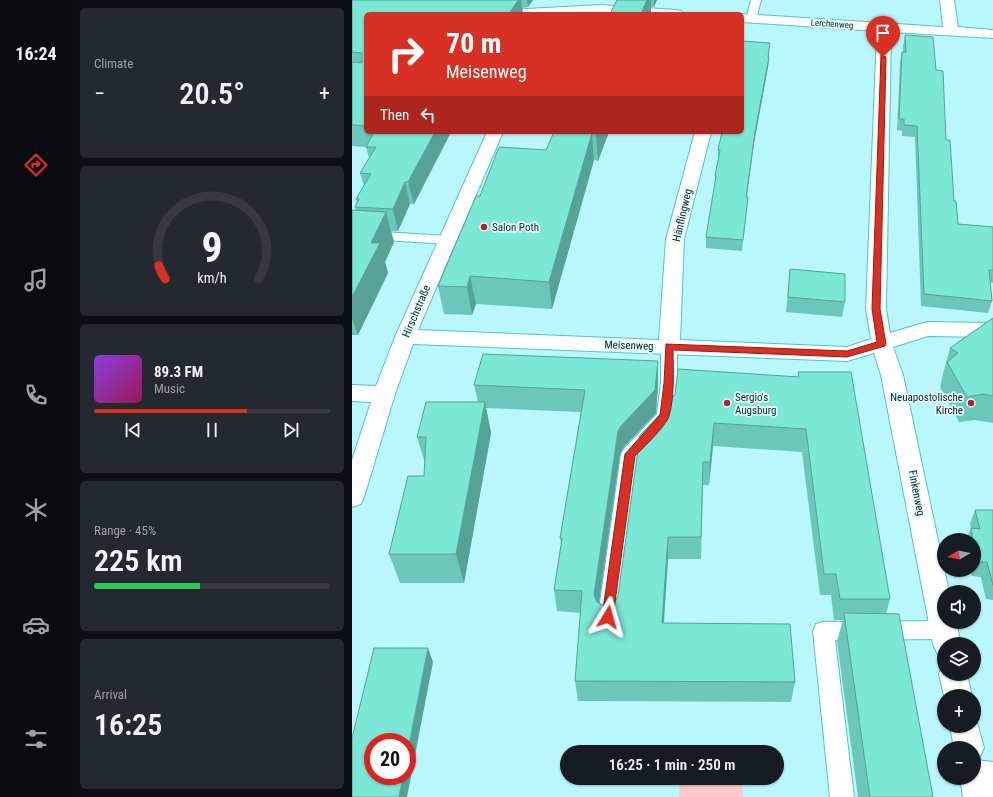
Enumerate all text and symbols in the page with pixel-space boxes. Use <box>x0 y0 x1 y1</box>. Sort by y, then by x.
pin <box>866 16 900 57</box>
street label: Lerchenweg <box>810 18 854 30</box>
icon: arrive <box>872 22 894 44</box>
text: 70 m <box>446 27 502 60</box>
icon: right <box>380 28 432 80</box>
text: 16:24 <box>15 43 57 64</box>
text: Climate <box>94 56 133 71</box>
text: Meisenweg <box>446 61 527 82</box>
text: 20.5° <box>179 76 245 111</box>
text: − <box>94 81 105 106</box>
text: + <box>319 81 330 106</box>
icon: left <box>417 104 439 126</box>
text: Then <box>380 106 409 124</box>
icon: directions <box>22 151 50 179</box>
street label: Hänflingweg <box>670 187 695 243</box>
place label: Salon Poth <box>492 221 539 234</box>
text: 9 <box>201 222 223 271</box>
marker: Salon Poth <box>479 222 489 232</box>
icon: music <box>22 266 50 294</box>
text: km/h <box>197 269 227 285</box>
street label: Hirschstraße <box>400 283 433 339</box>
street label: Meisenweg <box>604 338 654 353</box>
text: 89.3 FM <box>154 363 203 381</box>
icon: phone <box>22 381 50 409</box>
text: Music <box>154 381 185 396</box>
place label: Sergio's Augsburg <box>735 391 776 417</box>
place label: Neuapostolische Kirche <box>890 391 963 417</box>
marker: Sergio's Augsburg <box>722 398 732 408</box>
marker: Neuapostolische Kirche <box>966 398 976 408</box>
icon: previous <box>122 419 144 441</box>
icon: pause <box>201 419 223 441</box>
icon: next <box>280 419 302 441</box>
street label: Finkenweg <box>906 469 927 517</box>
icon: climate <box>22 496 50 524</box>
text: Range · 45% <box>94 523 156 538</box>
north arrow <box>937 533 981 577</box>
map controls <box>937 533 981 785</box>
text: 225 km <box>94 543 183 578</box>
button: sound <box>937 585 981 629</box>
position arrow <box>587 596 629 638</box>
icon: car <box>22 611 50 639</box>
button: layers <box>937 637 981 681</box>
text: Arrival <box>94 687 127 702</box>
button: + <box>937 689 981 733</box>
text: 16:25 <box>94 707 162 742</box>
icon: filters <box>22 725 50 753</box>
speed limit sign: 20 <box>364 733 416 785</box>
button: − <box>937 741 981 785</box>
text: 16:25 · 1 min · 250 m <box>609 756 735 774</box>

